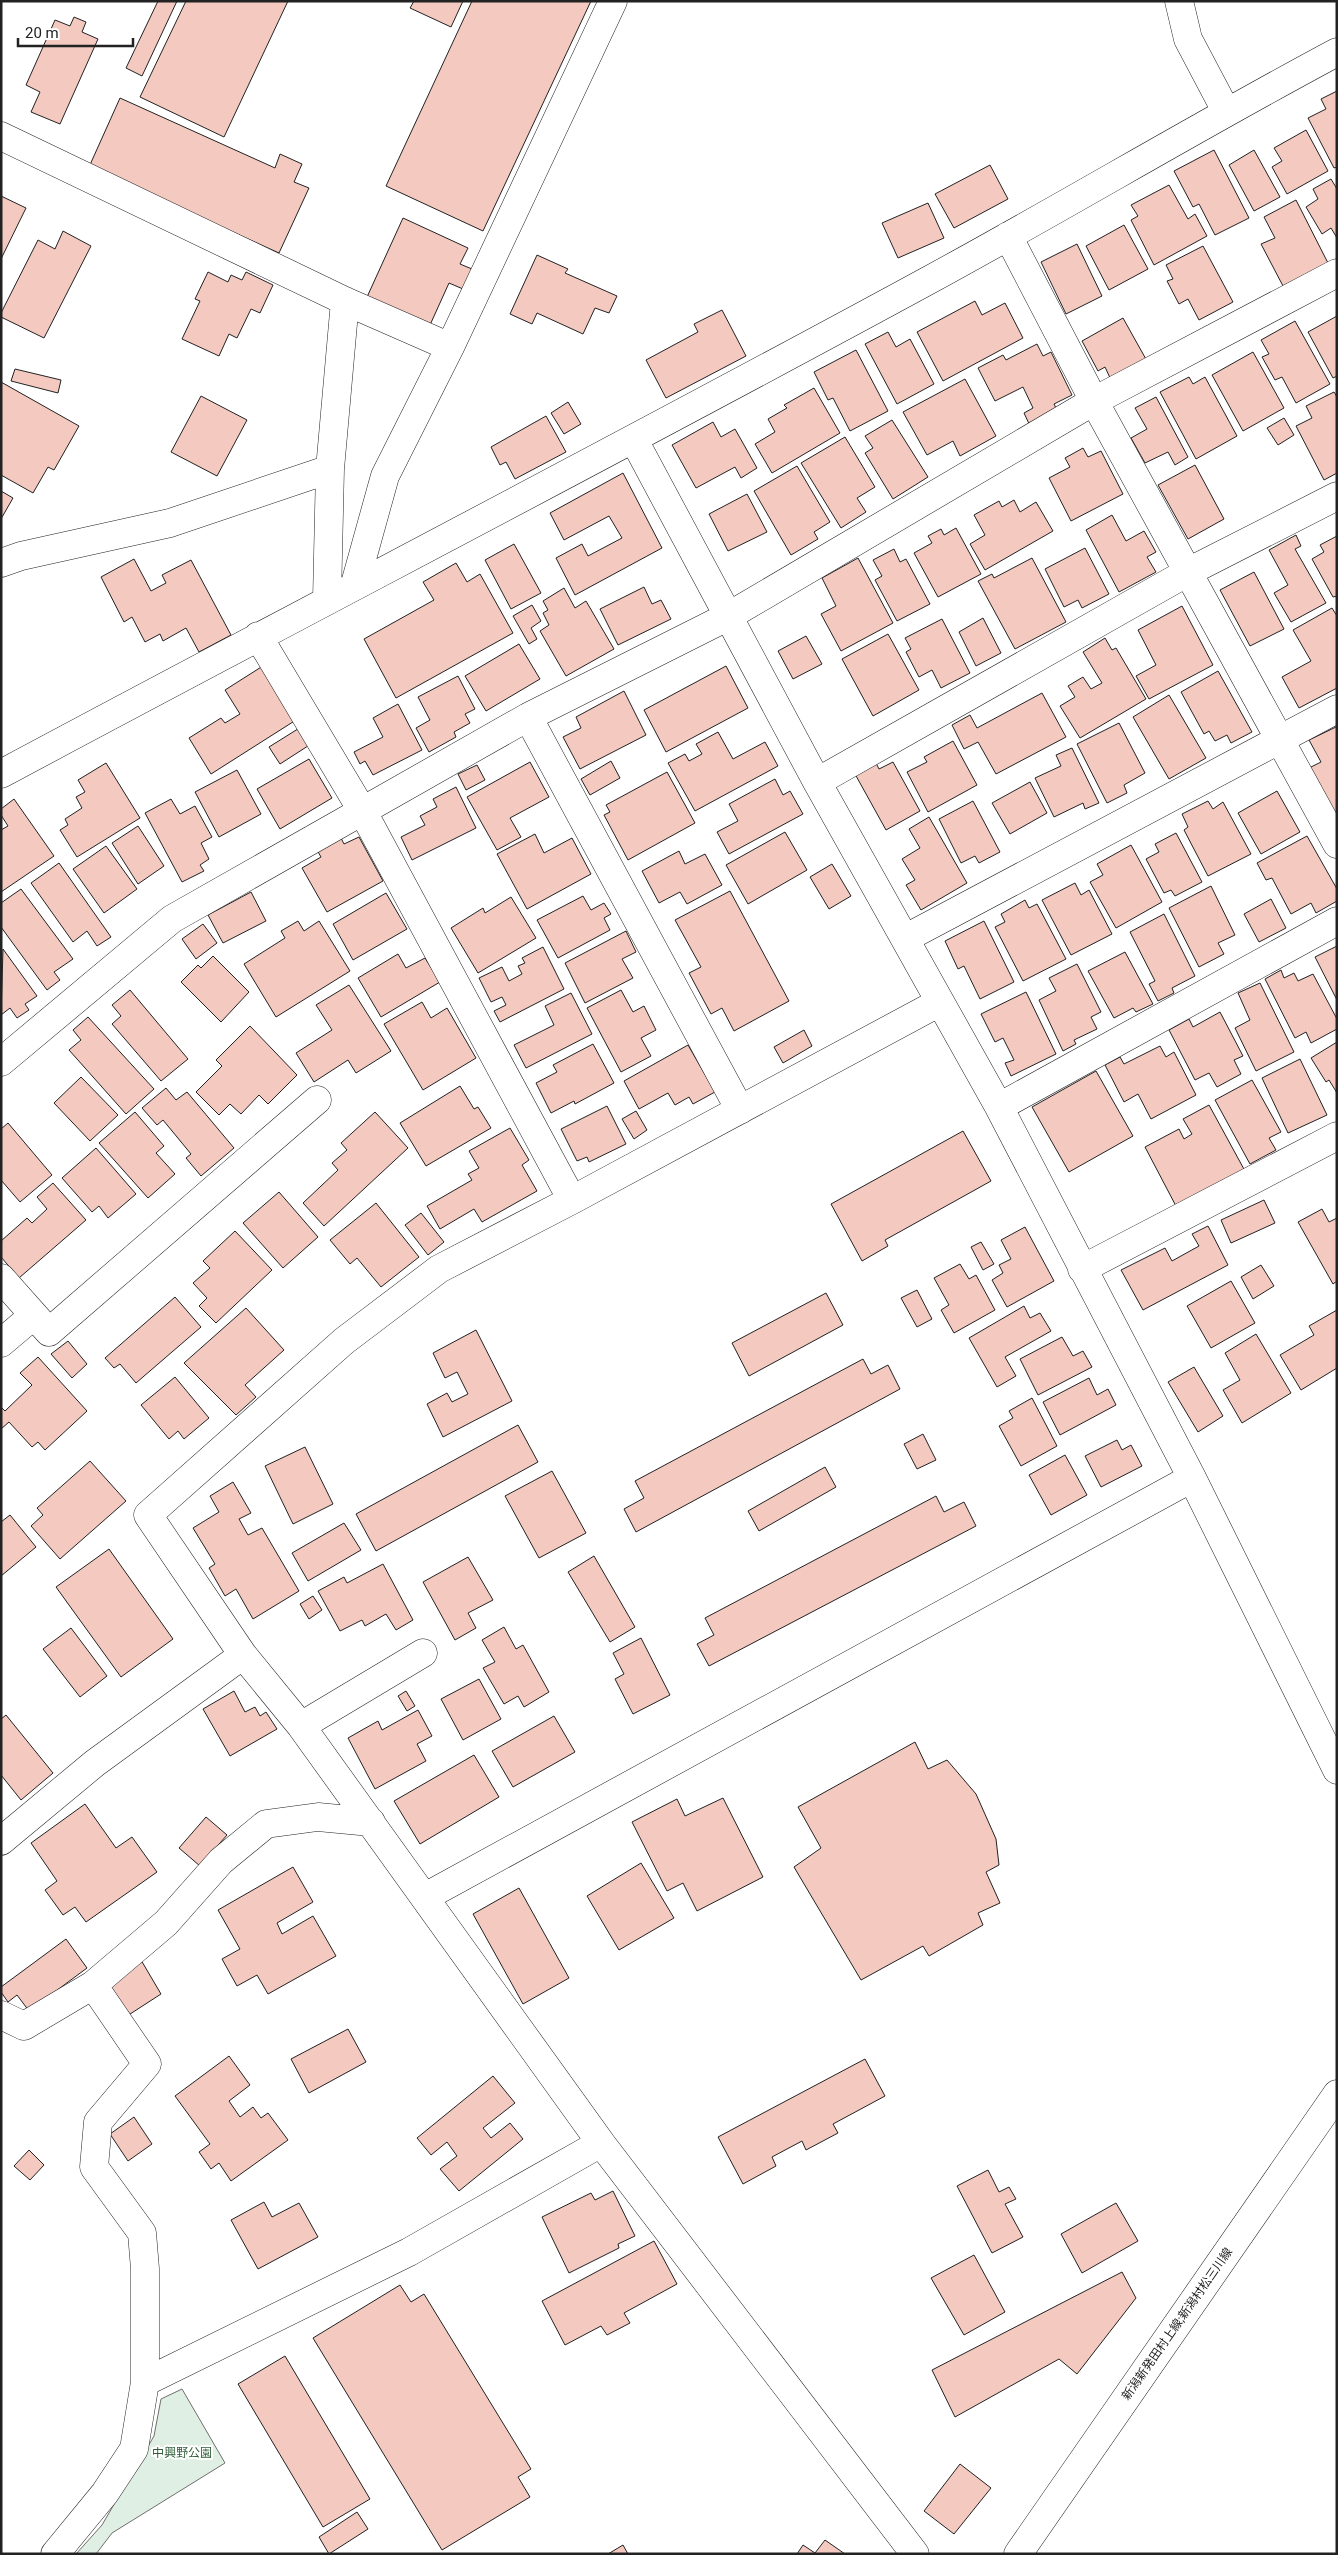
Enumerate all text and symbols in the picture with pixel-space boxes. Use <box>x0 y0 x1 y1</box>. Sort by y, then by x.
scale bar <box>18 15 132 47</box>
text: 20 m <box>25 24 59 42</box>
street label: 新潟新発田村上線;新潟村松三川線 <box>1119 2245 1235 2403</box>
park label: 中興野公園 <box>152 2446 212 2460</box>

